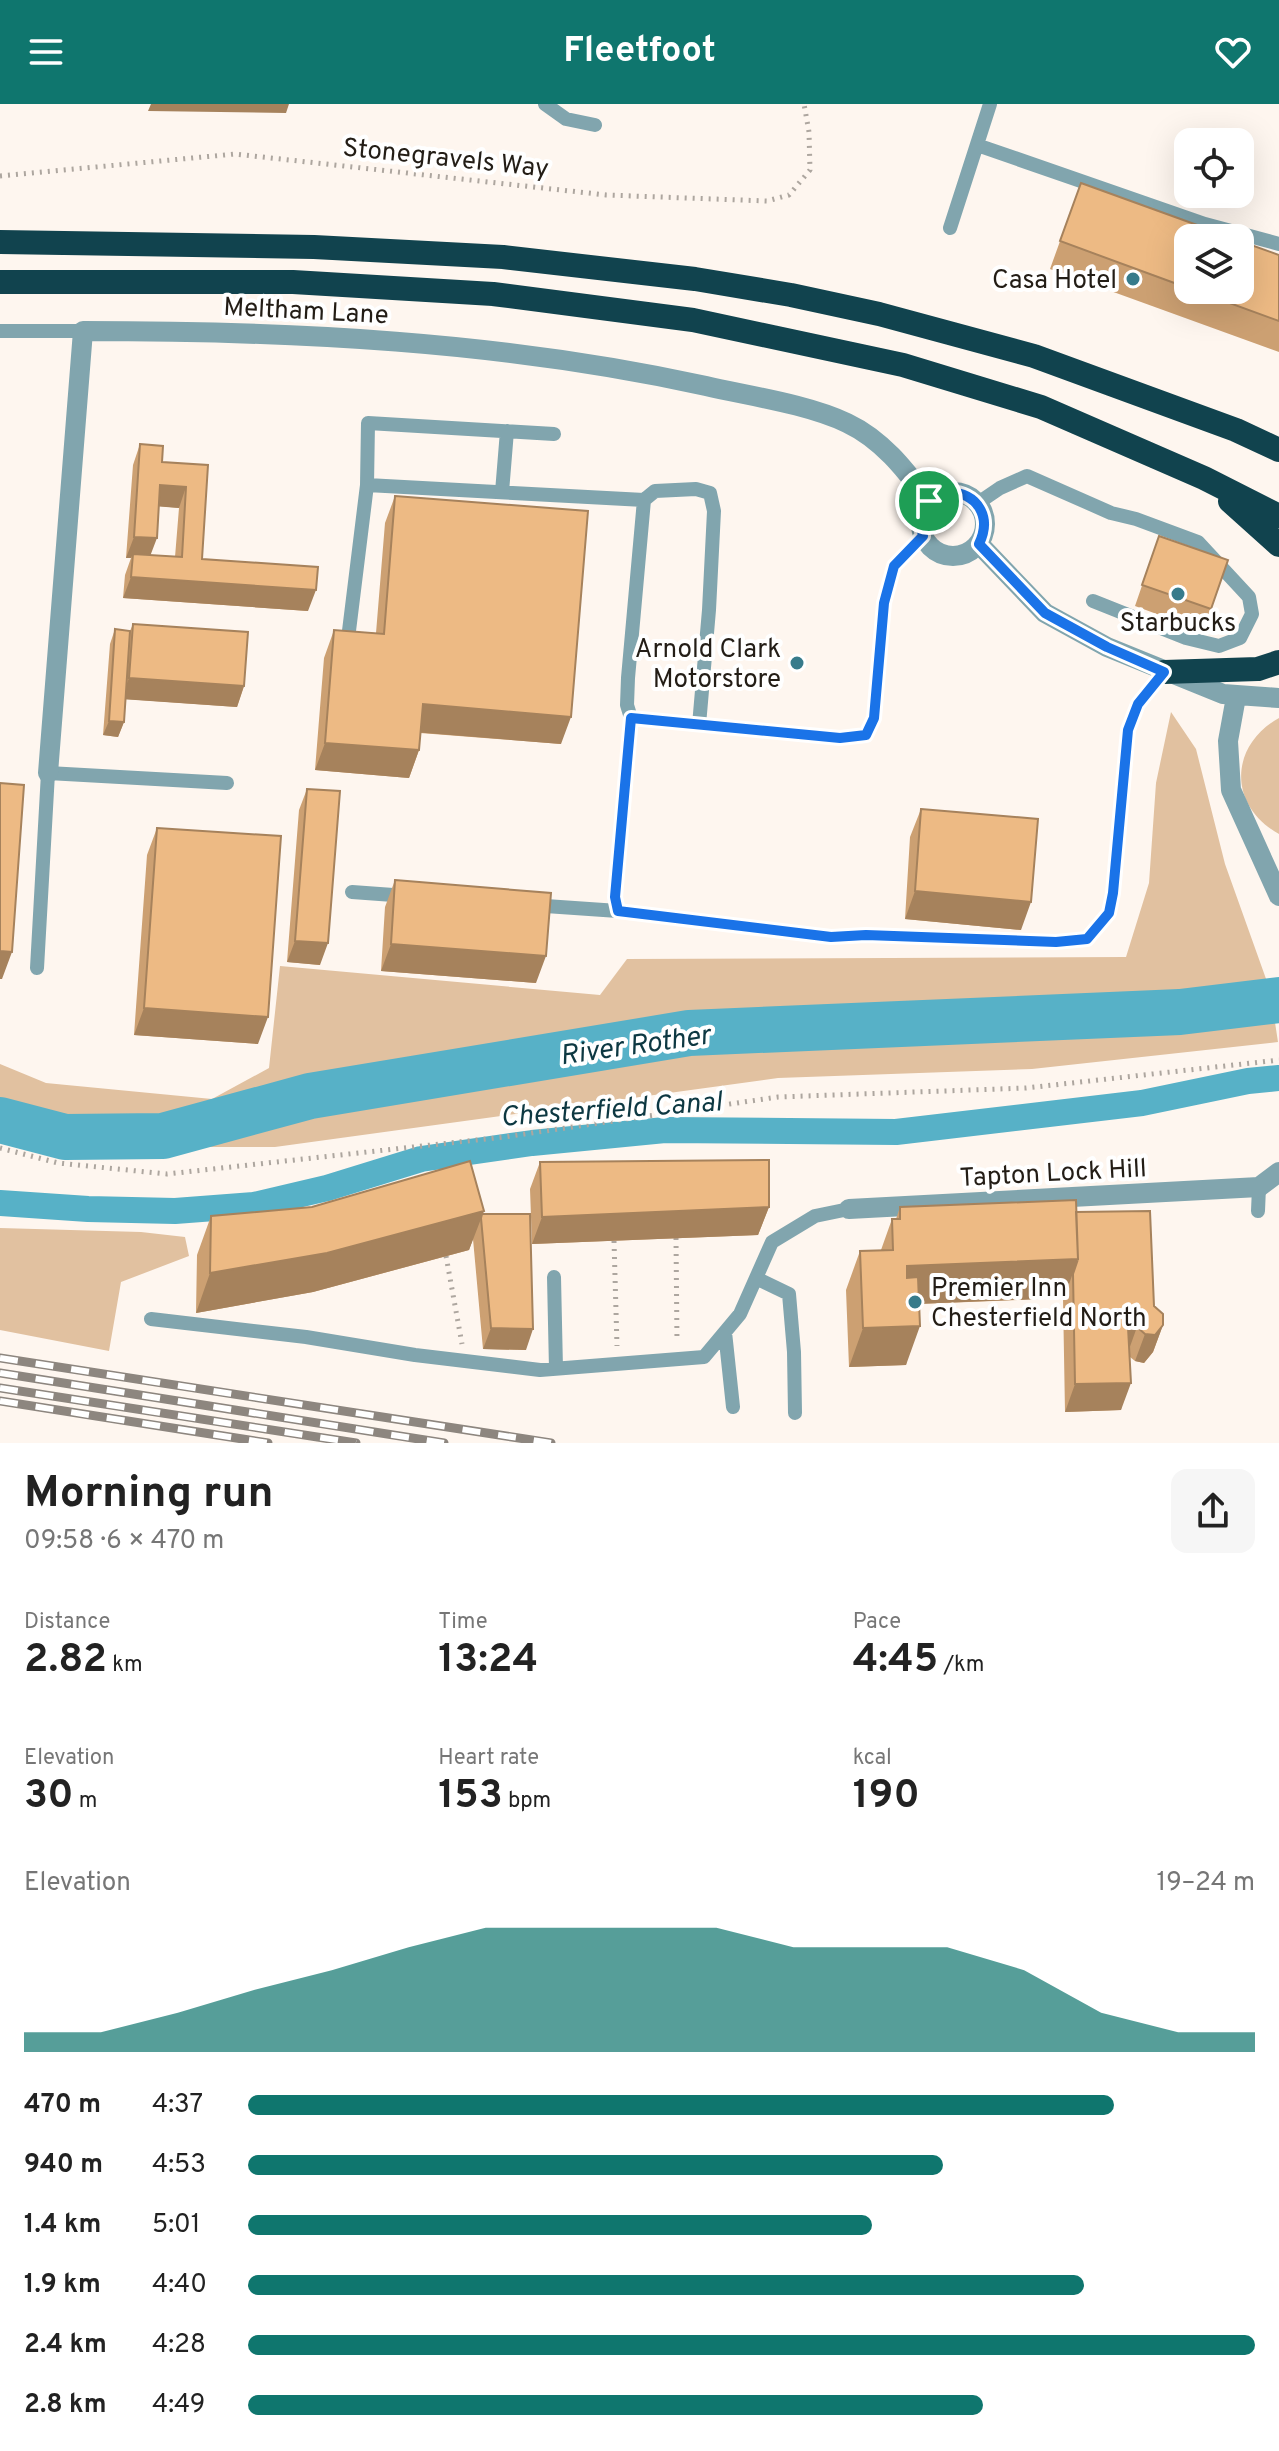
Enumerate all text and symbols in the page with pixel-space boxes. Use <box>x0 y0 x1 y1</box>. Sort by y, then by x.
text: Fleetfoot <box>563 29 716 75</box>
icon: menu <box>24 30 68 74</box>
icon: heart <box>1211 30 1255 74</box>
map controls <box>1174 128 1254 304</box>
button: locate <box>1174 128 1254 208</box>
street label: Stonegravels Way <box>341 132 550 187</box>
button: layers <box>1174 224 1254 304</box>
place label: Casa Hotel <box>992 265 1117 298</box>
marker: Casa Hotel <box>1124 270 1142 288</box>
street label: Meltham Lane <box>222 292 389 333</box>
pin <box>895 467 963 535</box>
icon: arrive <box>907 479 951 523</box>
marker: Starbucks <box>1169 585 1187 603</box>
place label: Starbucks <box>1120 608 1236 641</box>
place label: Arnold Clark Motorstore <box>635 634 781 697</box>
marker: Arnold Clark Motorstore <box>788 654 806 672</box>
water label: River Rother <box>558 1018 715 1075</box>
water label: Chesterfield Canal <box>499 1085 725 1137</box>
street label: Tapton Lock Hill <box>959 1153 1148 1196</box>
place label: Premier Inn Chesterfield North <box>931 1273 1147 1336</box>
marker: Premier Inn Chesterfield North <box>906 1293 924 1311</box>
text: Morning run <box>24 1467 274 1523</box>
button: share <box>1171 1469 1255 1553</box>
text: 09:58 · 6 × 470 m <box>24 1525 224 1558</box>
text: Distance <box>24 1609 110 1636</box>
text: Time <box>438 1609 488 1636</box>
text: Pace <box>853 1609 901 1636</box>
text: 2.82 <box>24 1636 107 1686</box>
text: 13:24 <box>438 1636 538 1686</box>
text: 4:45 <box>853 1636 938 1686</box>
text: km <box>107 1652 143 1679</box>
text: /km <box>938 1652 984 1679</box>
text: Elevation <box>24 1745 114 1772</box>
text: Heart rate <box>438 1745 539 1772</box>
text: kcal <box>853 1745 892 1772</box>
text: 30 <box>24 1772 74 1822</box>
text: 153 <box>438 1772 503 1822</box>
text: 190 <box>853 1772 920 1822</box>
text: m <box>74 1788 97 1815</box>
text: bpm <box>503 1788 551 1815</box>
text: Elevation <box>24 1867 131 1900</box>
text: 19–24 m <box>1157 1867 1255 1900</box>
text: 470 m <box>24 2089 101 2122</box>
text: 4:37 <box>152 2089 203 2122</box>
text: 940 m <box>24 2149 103 2182</box>
text: 4:53 <box>152 2149 206 2182</box>
text: 1.4 km <box>24 2209 101 2242</box>
text: 5:01 <box>152 2209 200 2242</box>
text: 1.9 km <box>24 2269 101 2302</box>
text: 4:40 <box>152 2269 207 2302</box>
text: 2.4 km <box>24 2329 107 2362</box>
text: 4:28 <box>152 2329 206 2362</box>
text: 2.8 km <box>24 2389 106 2422</box>
text: 4:49 <box>152 2389 205 2422</box>

